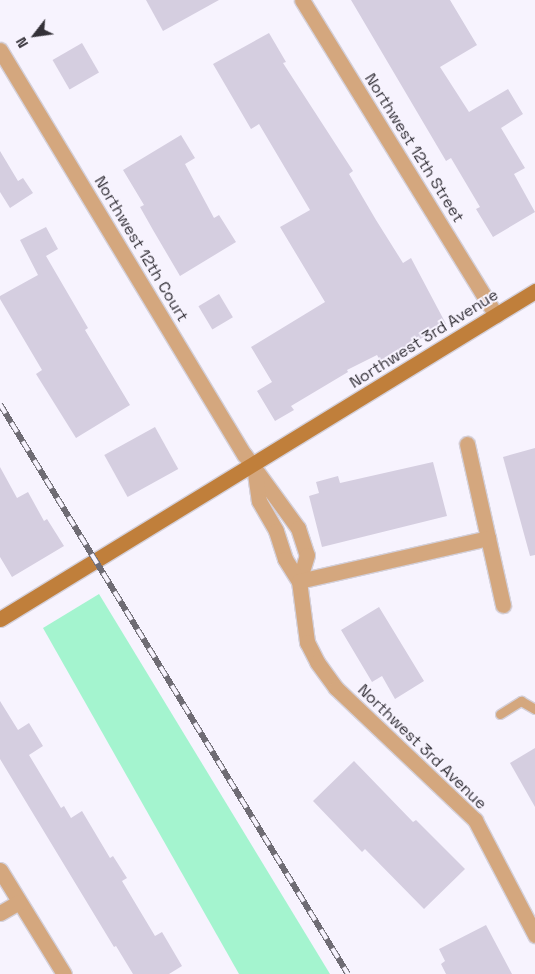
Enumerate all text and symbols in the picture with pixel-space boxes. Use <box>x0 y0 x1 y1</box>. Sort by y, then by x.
north arrow <box>10 10 60 60</box>
text: N <box>12 34 32 51</box>
street label: Northwest 12th Street <box>360 70 468 226</box>
street label: Northwest 12th Court <box>90 173 192 325</box>
street label: Northwest 3rd Avenue <box>346 285 502 393</box>
street label: Northwest 3rd Avenue <box>354 680 490 814</box>

